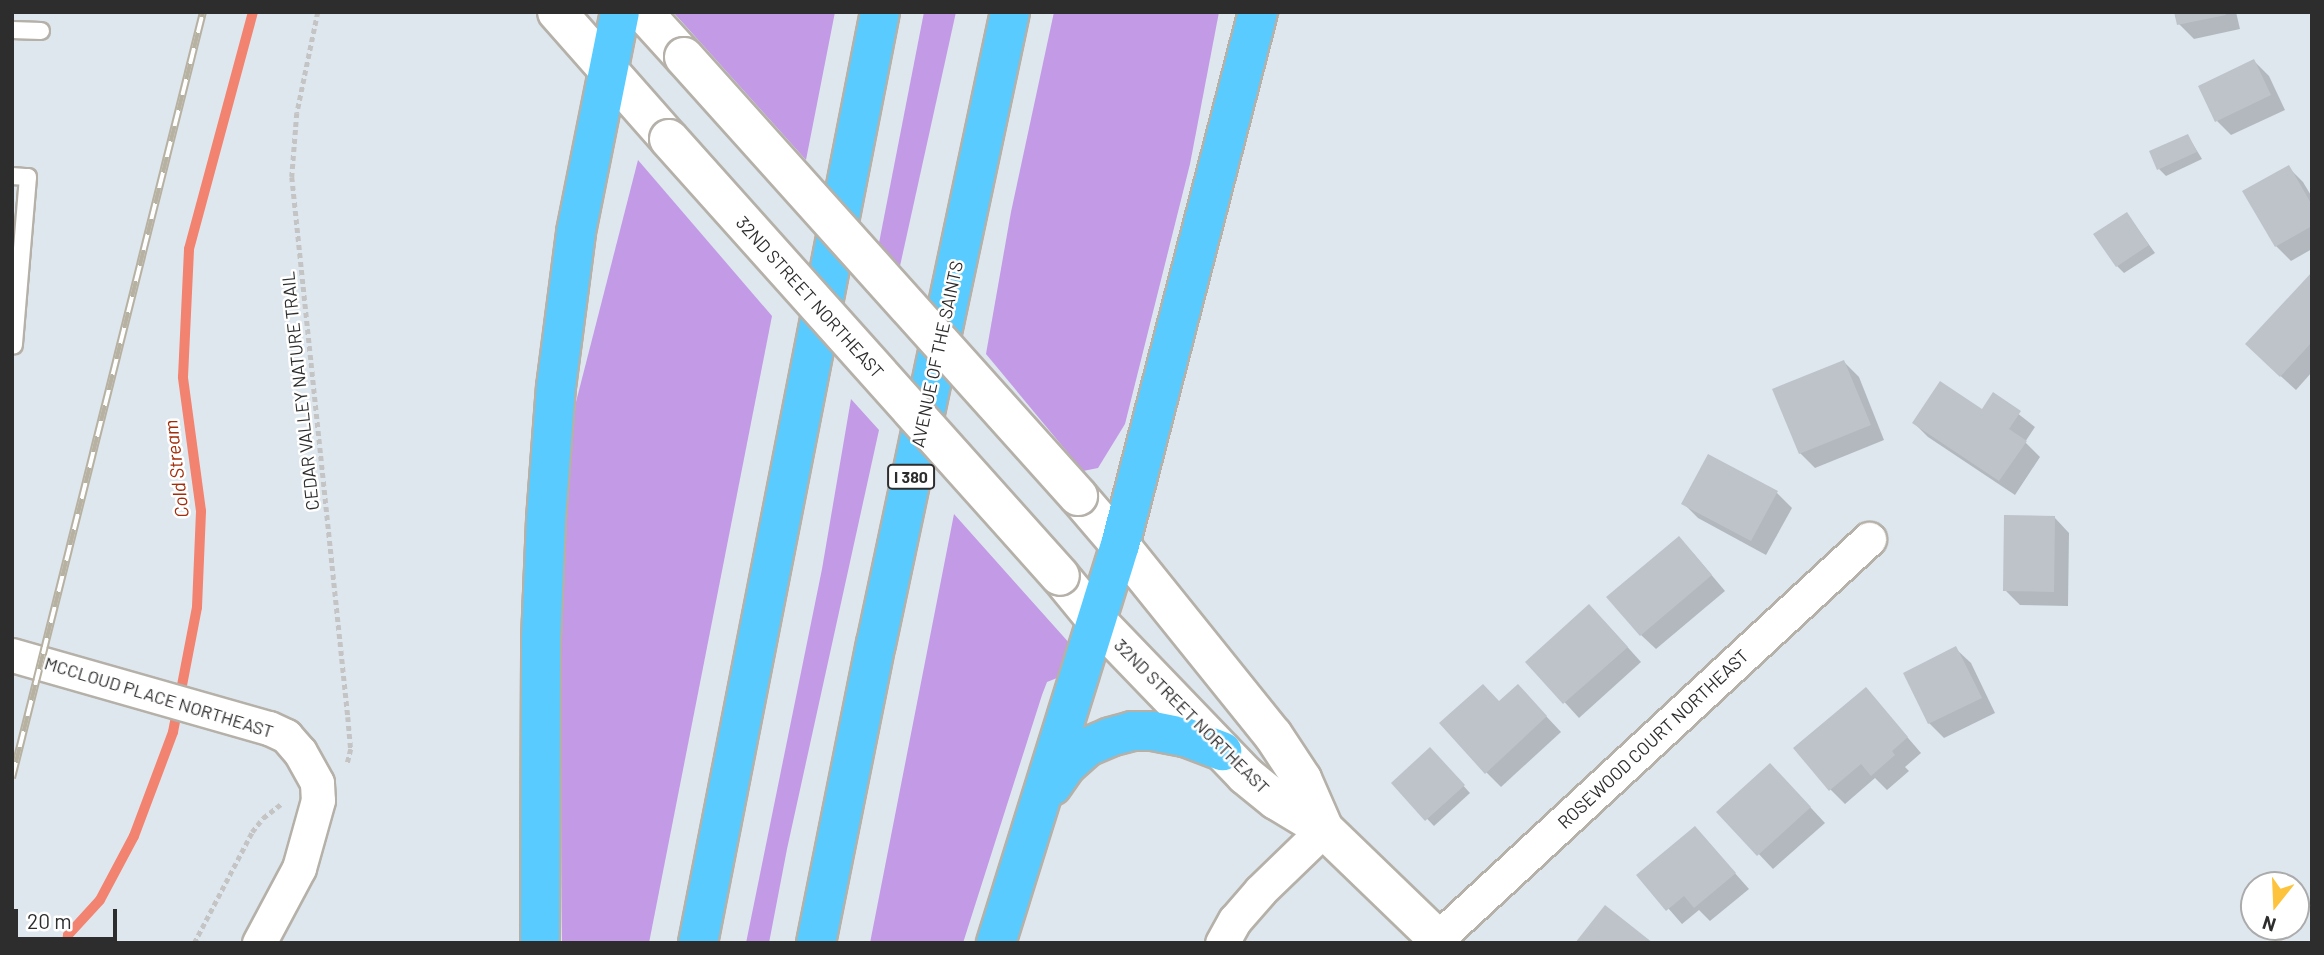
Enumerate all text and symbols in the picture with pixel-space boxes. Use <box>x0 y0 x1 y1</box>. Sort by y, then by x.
street label: 32ND STREET NORTHEAST <box>732 212 888 382</box>
street label: AVENUE OF THE SAINTS <box>907 259 967 449</box>
street label: CEDAR VALLEY NATURE TRAIL <box>277 270 323 512</box>
water label: Cold Stream <box>159 419 193 519</box>
road number: I 380 <box>886 464 936 490</box>
street label: 32ND STREET NORTHEAST <box>1110 634 1274 798</box>
street label: ROSEWOOD COURT NORTHEAST <box>1553 645 1753 833</box>
street label: MCCLOUD PLACE NORTHEAST <box>42 652 276 742</box>
north arrow <box>2240 871 2310 941</box>
scale bar <box>18 895 121 939</box>
text: 20 m <box>27 908 72 933</box>
text: N <box>2259 912 2279 937</box>

